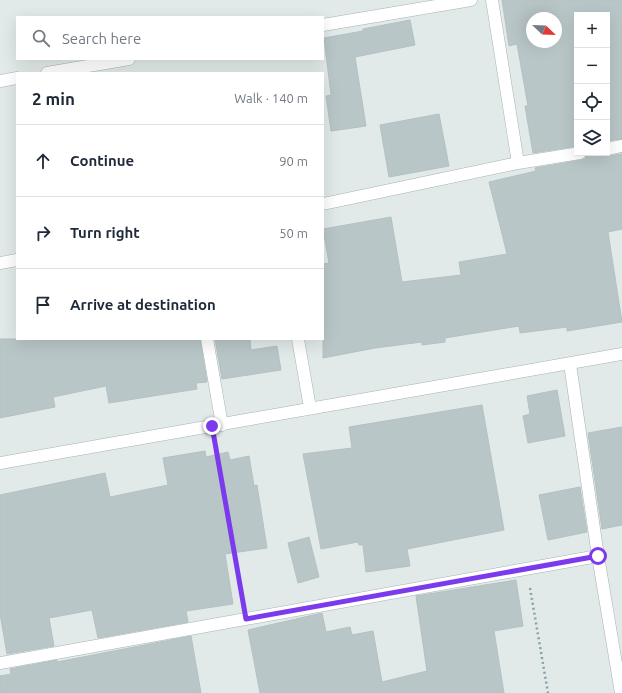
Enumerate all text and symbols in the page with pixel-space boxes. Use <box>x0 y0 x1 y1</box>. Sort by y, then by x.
north arrow <box>526 12 562 48</box>
map controls <box>574 12 610 156</box>
button: + <box>574 12 610 48</box>
search box <box>16 16 324 60</box>
icon: search <box>30 27 52 49</box>
text: Search here <box>62 30 141 47</box>
button: − <box>574 48 610 84</box>
button: locate <box>574 84 610 120</box>
text: 2 min <box>32 89 75 108</box>
text: Walk · 140 m <box>234 91 308 105</box>
button: layers <box>574 120 610 156</box>
icon: ahead <box>32 150 54 172</box>
text: Continue <box>70 152 134 169</box>
text: 90 m <box>279 154 308 168</box>
icon: right <box>32 222 54 244</box>
text: Turn right <box>70 224 140 241</box>
text: 50 m <box>279 226 308 240</box>
icon: arrive <box>32 294 54 316</box>
text: Arrive at destination <box>70 296 216 313</box>
route end <box>203 417 221 435</box>
route start <box>589 547 607 565</box>

